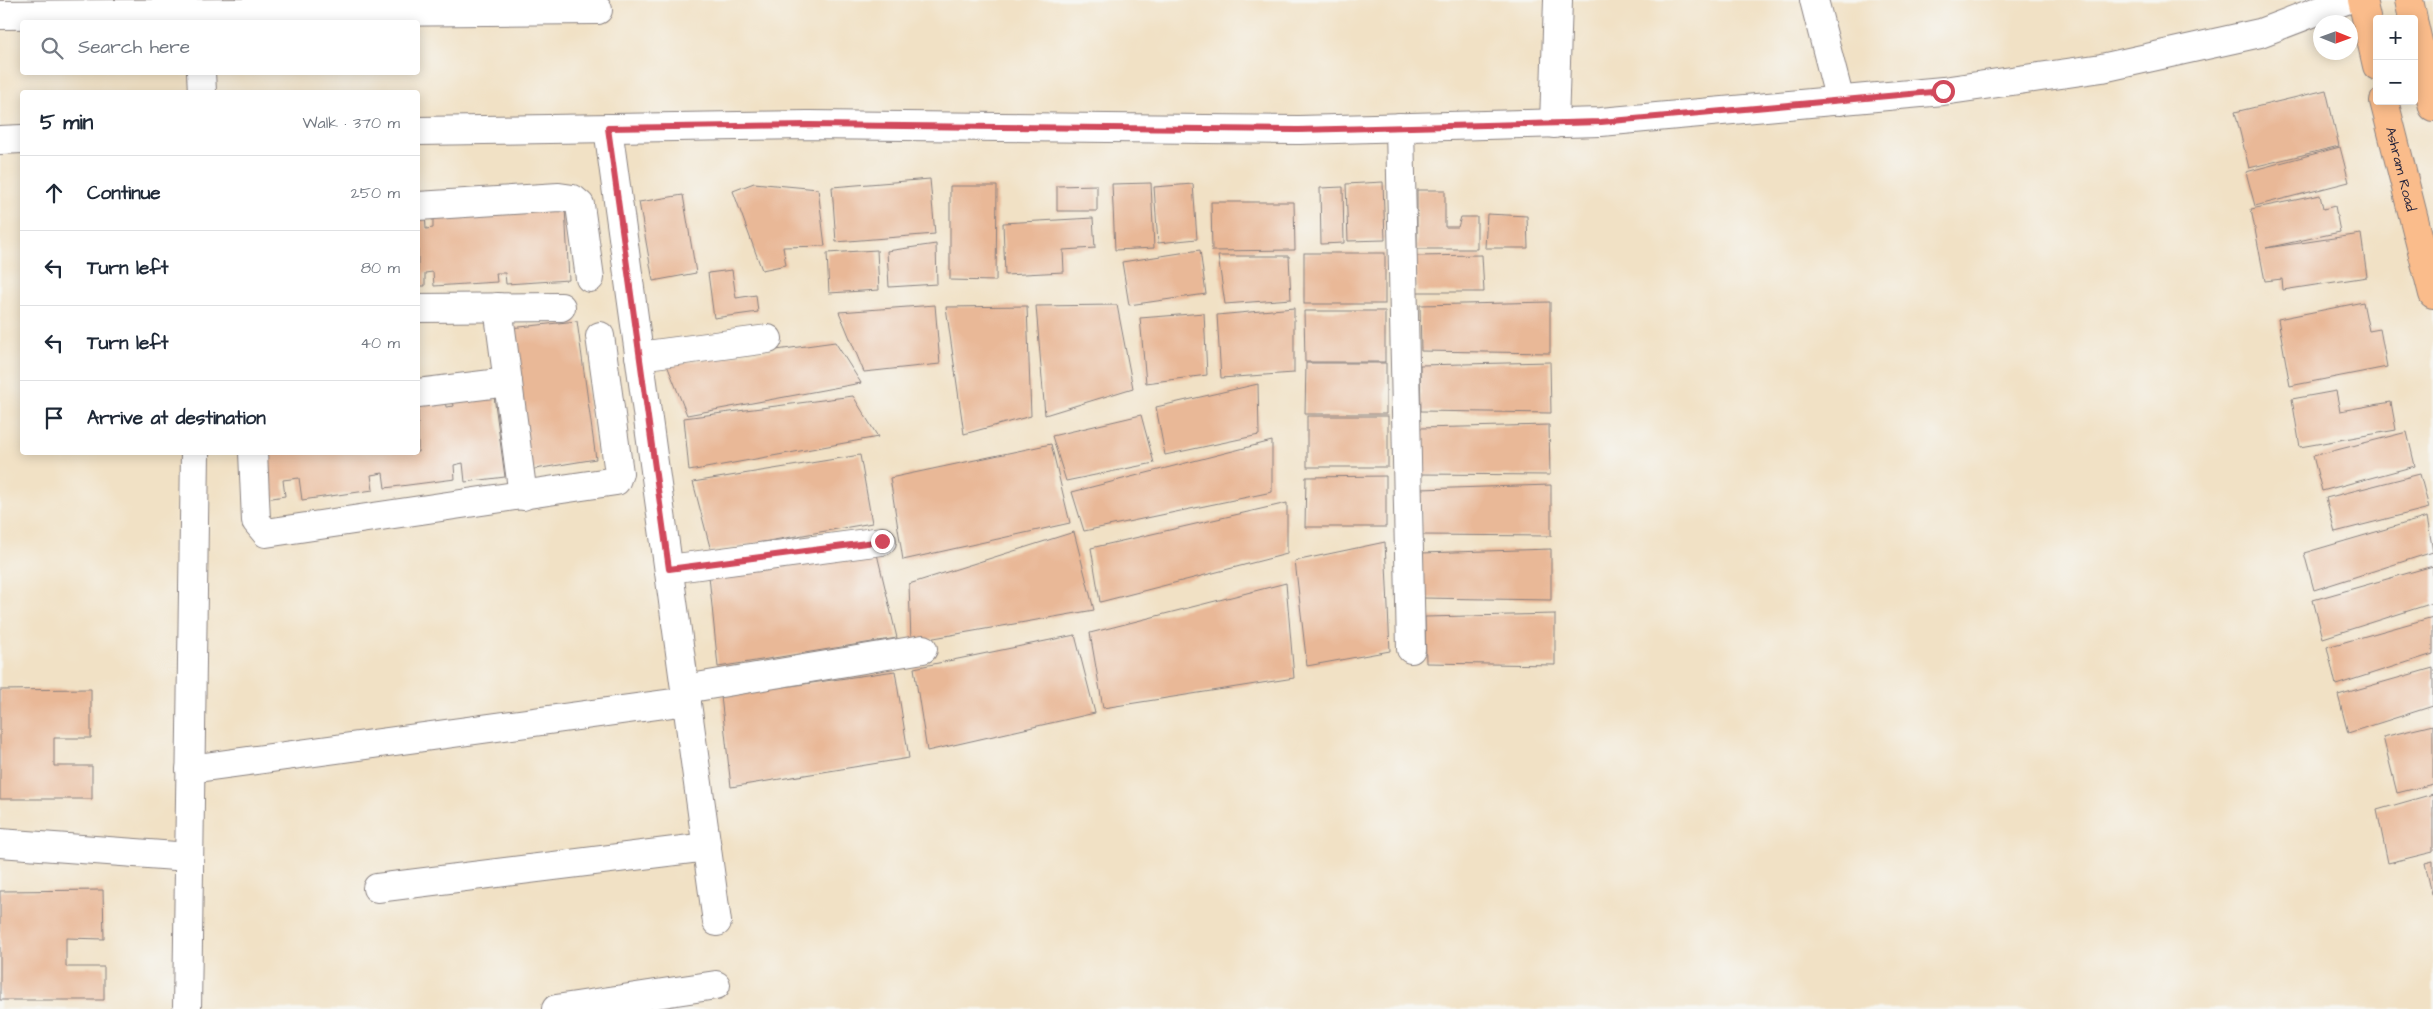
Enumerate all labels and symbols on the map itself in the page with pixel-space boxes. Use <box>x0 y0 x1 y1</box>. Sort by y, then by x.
north arrow <box>2313 15 2358 60</box>
route start <box>1932 80 1955 103</box>
street label: Ashram Road <box>2380 125 2421 213</box>
route end <box>871 530 894 553</box>

